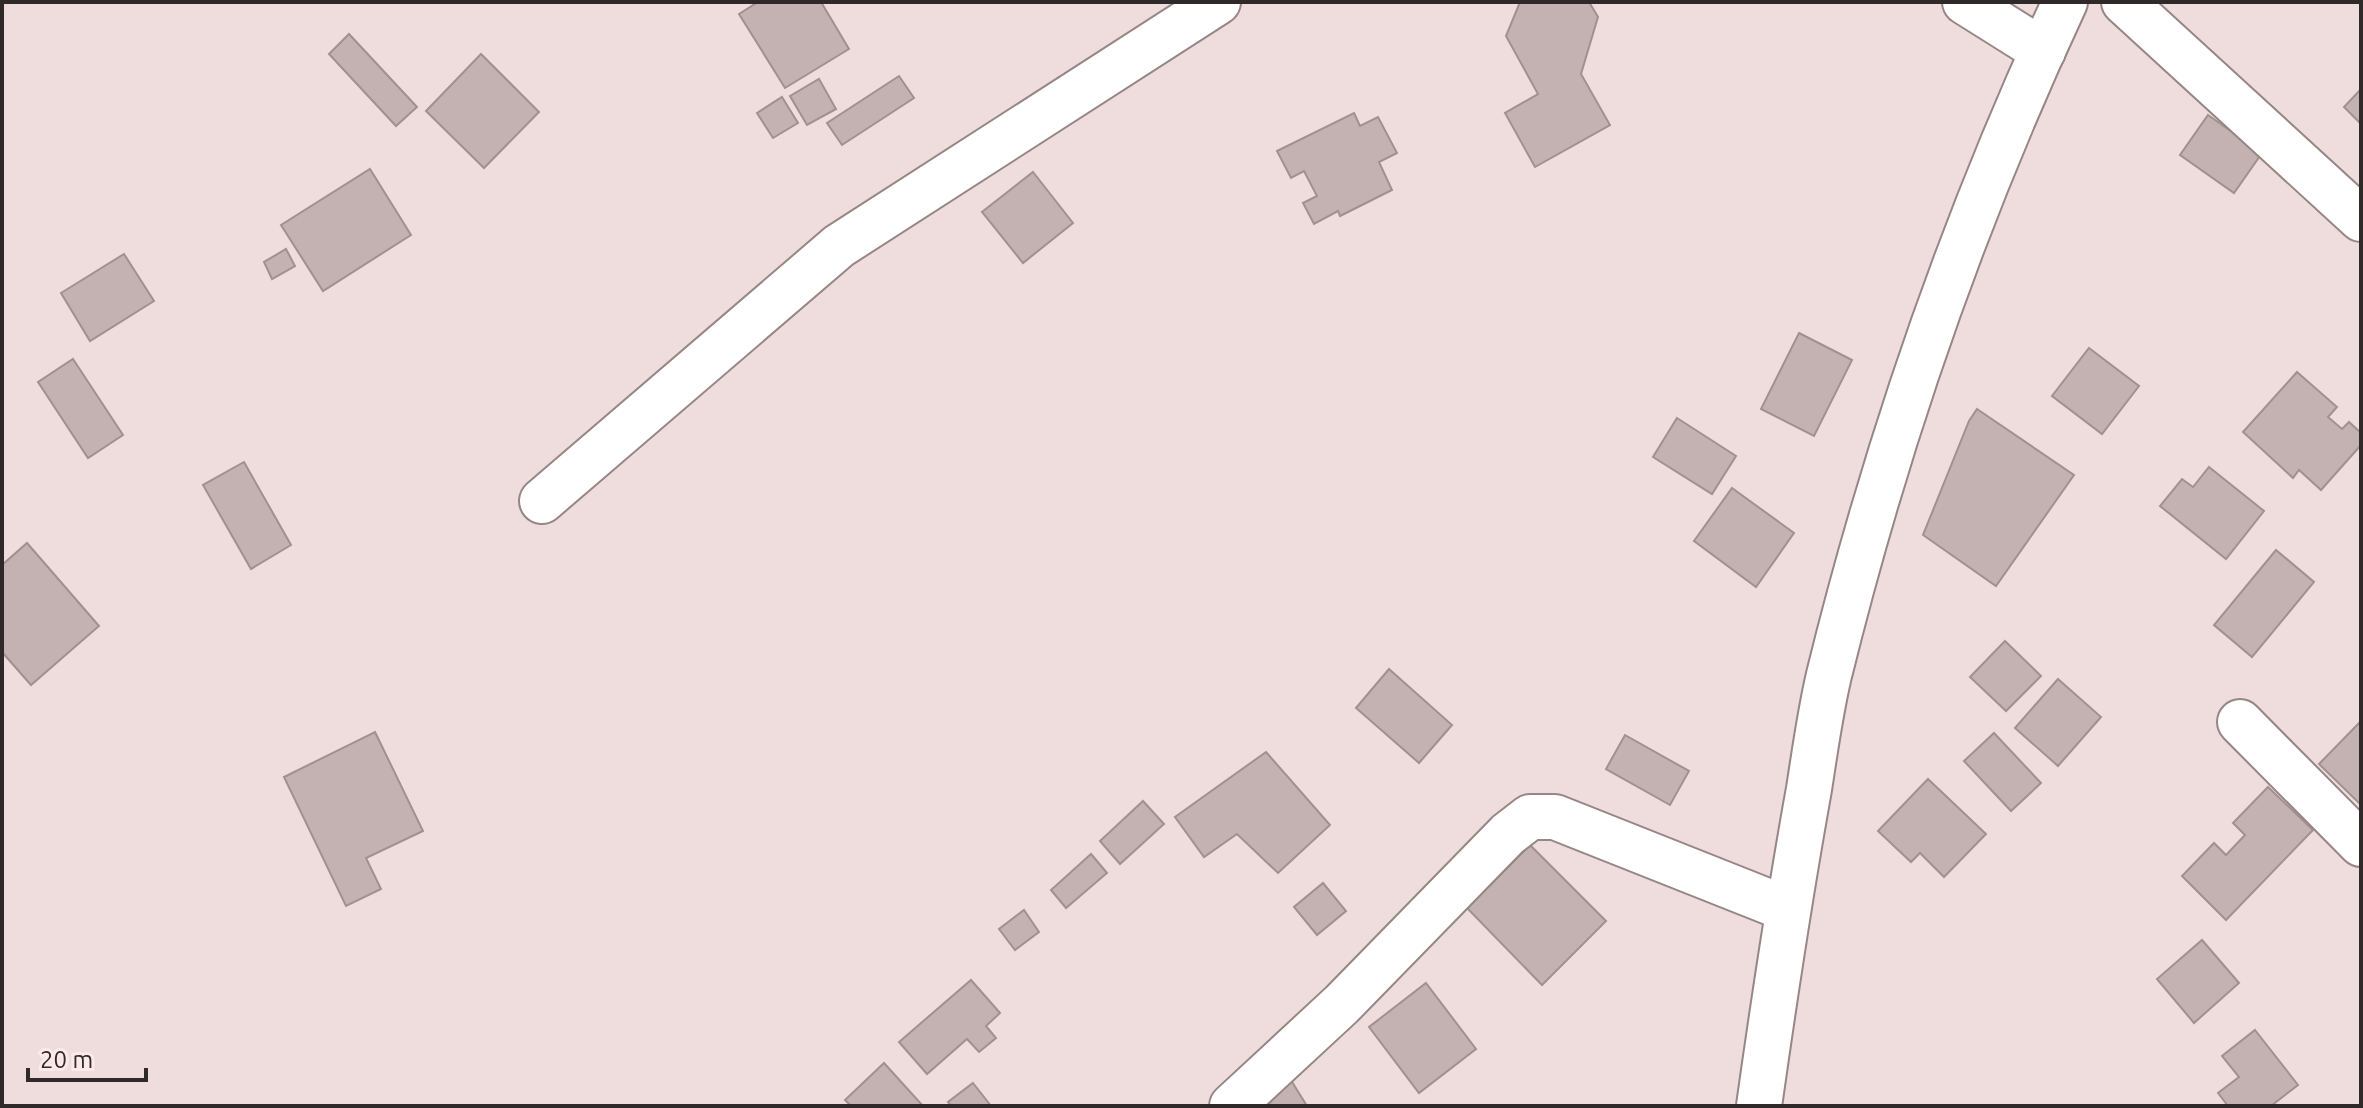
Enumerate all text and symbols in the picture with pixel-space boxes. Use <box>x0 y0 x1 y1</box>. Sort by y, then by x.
scale bar <box>28 1032 146 1082</box>
text: 20 m <box>40 1046 93 1073</box>

